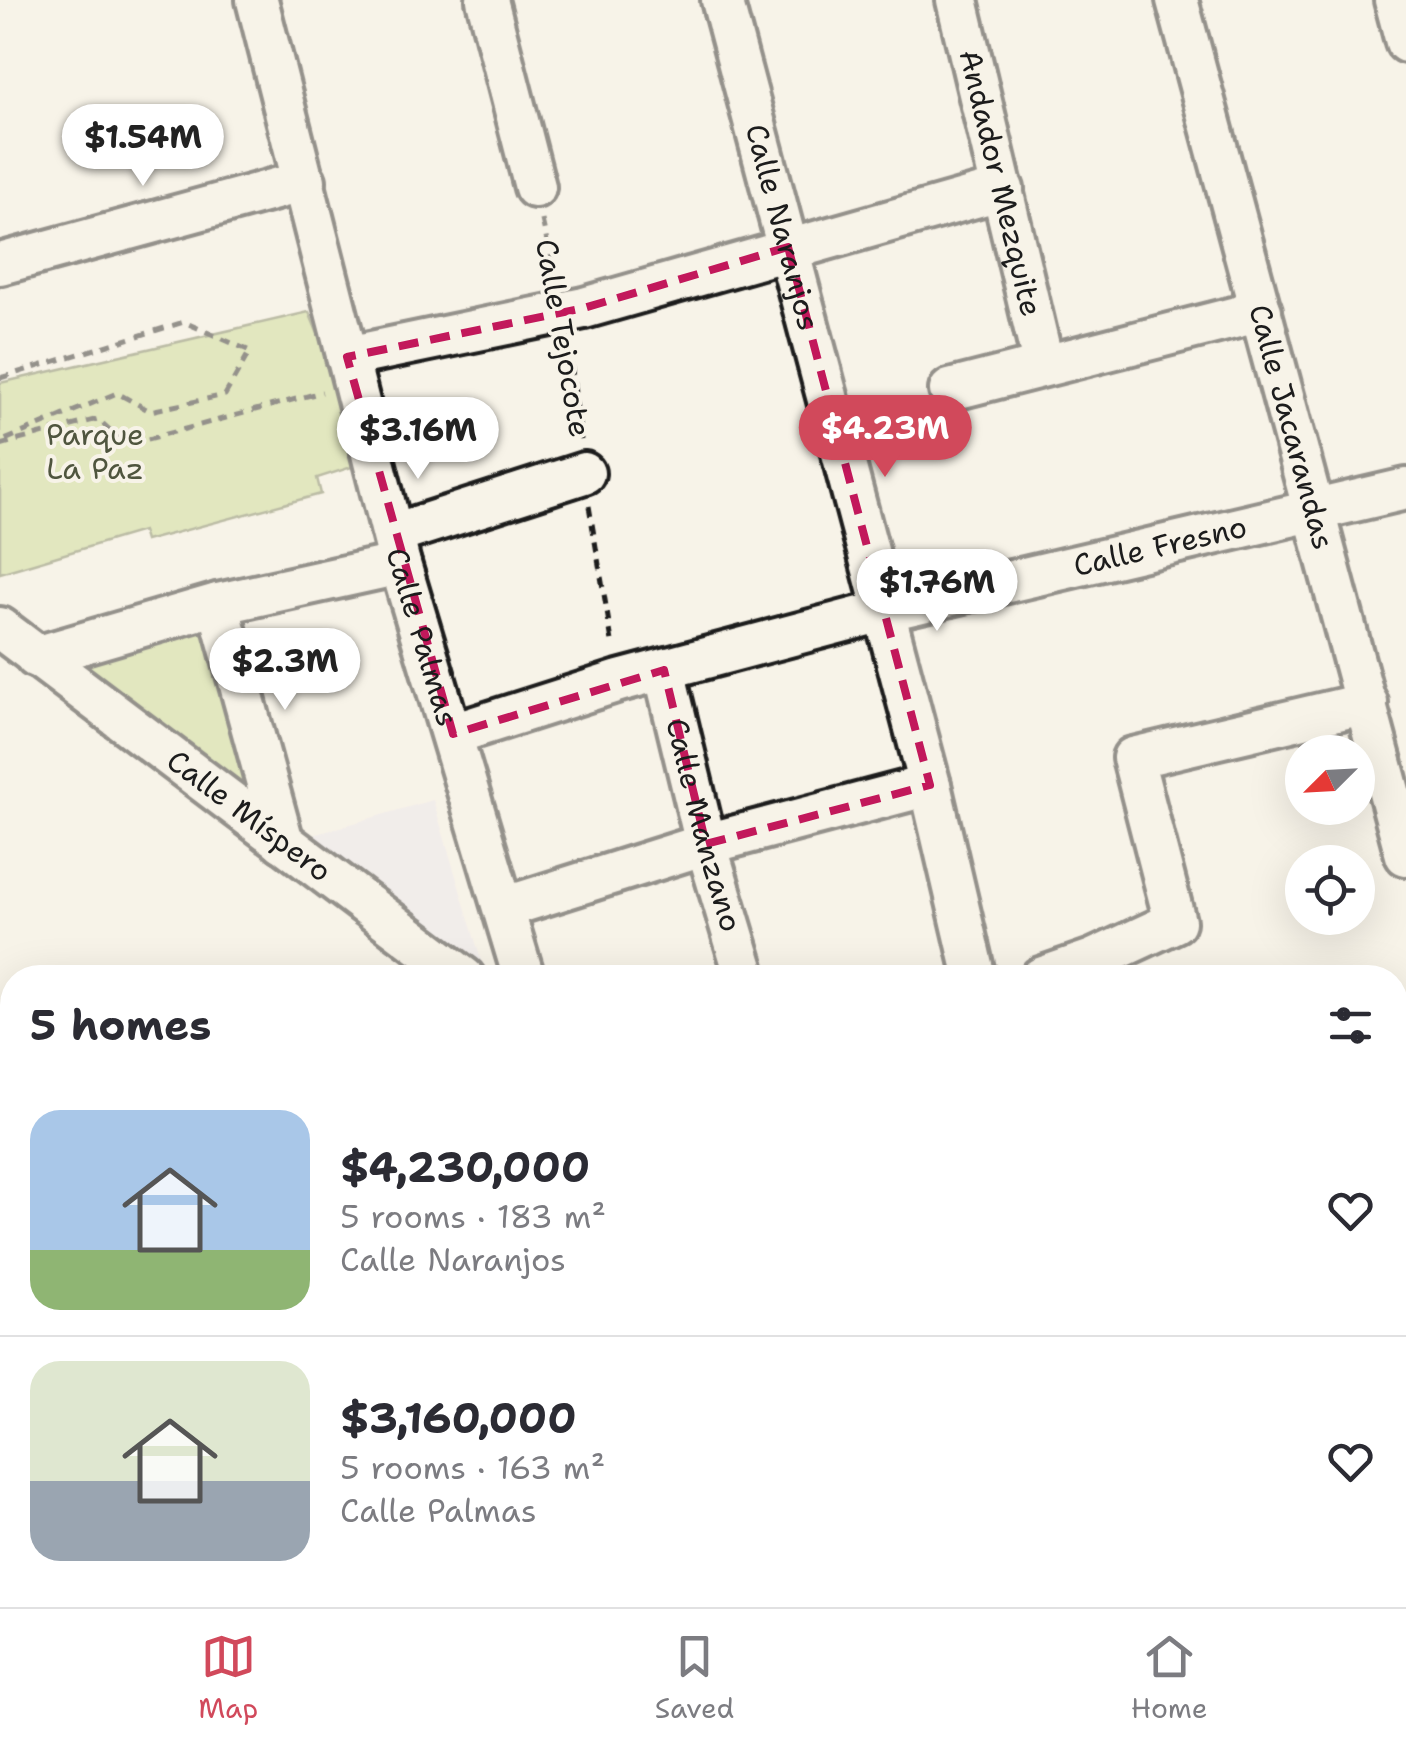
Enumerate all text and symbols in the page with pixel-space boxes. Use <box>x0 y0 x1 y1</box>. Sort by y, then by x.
street label: Andador Mezquite <box>949 45 1052 320</box>
pin: $1.54M <box>62 104 224 189</box>
text: $1.54M <box>84 115 202 158</box>
street label: Calle Naranjos <box>736 119 830 335</box>
street label: Calle Tejocote <box>526 236 601 440</box>
street label: Calle Jacarandas <box>1239 300 1344 554</box>
pin: $4.23M <box>804 395 966 480</box>
pin: $3.16M <box>337 397 499 482</box>
text: $4.23M <box>821 406 949 449</box>
text: $3.16M <box>359 408 477 451</box>
park label: Parque La Paz <box>46 414 144 489</box>
street label: Calle Fresno <box>1069 506 1251 586</box>
street label: Calle Palmas <box>377 543 468 731</box>
pin: $1.76M <box>856 549 1018 634</box>
text: $1.76M <box>879 560 995 603</box>
pin: $2.3M <box>215 628 355 713</box>
text: $2.3M <box>231 639 339 682</box>
street label: Calle Manzano <box>656 714 752 937</box>
north arrow <box>1285 735 1375 825</box>
map controls <box>1285 735 1375 935</box>
street label: Calle Míspero <box>159 740 340 891</box>
button: locate <box>1285 845 1375 935</box>
text: 5 homes <box>30 997 211 1053</box>
icon: filters <box>1323 998 1378 1053</box>
text: $4,230,000 <box>340 1139 590 1195</box>
icon: home <box>110 1150 230 1270</box>
icon: heart <box>1323 1183 1378 1238</box>
text: 5 rooms · 183 m² <box>340 1195 606 1238</box>
text: Calle Naranjos <box>340 1238 566 1281</box>
text: $3,160,000 <box>340 1390 577 1446</box>
icon: home <box>110 1401 230 1521</box>
icon: heart <box>1323 1434 1378 1489</box>
text: 5 rooms · 163 m² <box>340 1446 605 1489</box>
text: Calle Palmas <box>340 1489 537 1532</box>
tab: Map <box>198 1629 258 1727</box>
tab: Saved <box>655 1629 734 1727</box>
tab: Home <box>1131 1629 1208 1727</box>

